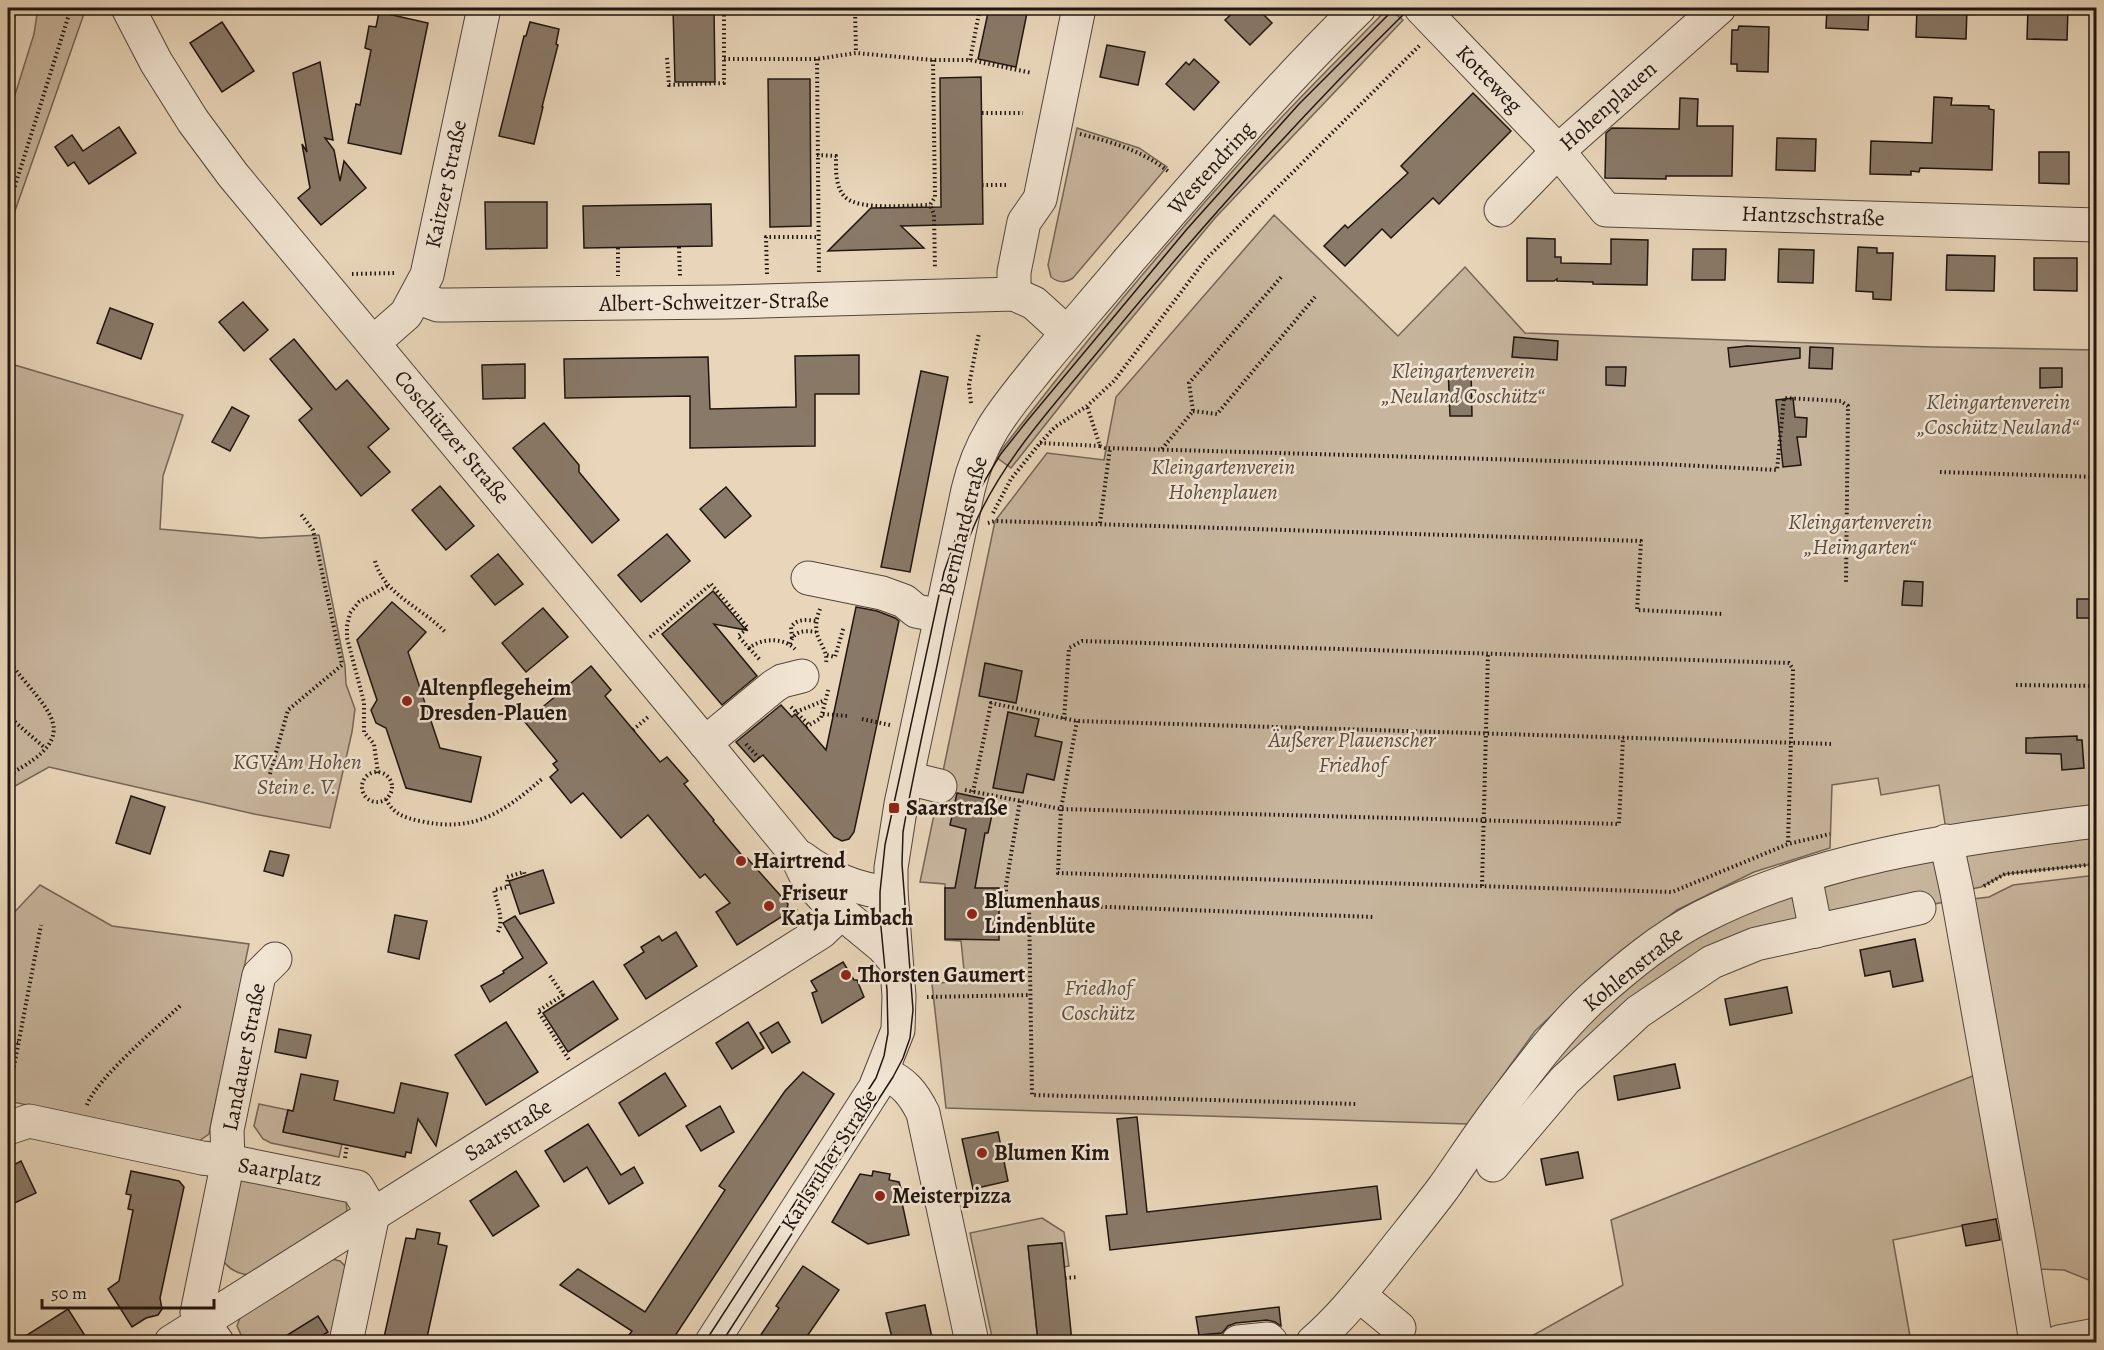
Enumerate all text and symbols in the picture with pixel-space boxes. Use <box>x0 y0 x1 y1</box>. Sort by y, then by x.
street label: Kotteweg <box>1449 38 1529 120</box>
street label: Hohenplauen <box>1553 54 1663 158</box>
street label: Westendring <box>1160 115 1261 222</box>
street label: Kaitzer Straße <box>418 117 474 251</box>
street label: Hantzschstraße <box>1741 199 1885 233</box>
street label: Albert-Schweitzer-Straße <box>598 285 829 319</box>
park label: Kleingartenverein „Neuland Coschütz“ <box>1380 356 1545 411</box>
street label: Coschützer Straße <box>387 364 517 510</box>
park label: Kleingartenverein „Coschütz Neuland“ <box>1916 387 2079 442</box>
park label: Kleingartenverein Hohenplauen <box>1151 452 1295 507</box>
street label: Bernhardstraße <box>931 453 995 599</box>
park label: Kleingartenverein „Heimgarten“ <box>1788 507 1932 562</box>
place label: Altenpflegeheim Dresden-Plauen <box>418 673 571 728</box>
marker: Altenpflegeheim Dresden-Plauen <box>400 694 414 708</box>
park label: Äußerer Plauenscher Friedhof <box>1267 725 1437 780</box>
park label: KGV Am Hohen Stein e. V. <box>232 747 362 802</box>
place label: Saarstraße <box>906 793 1008 823</box>
marker: Saarstraße <box>887 801 901 815</box>
place label: Hairtrend <box>753 846 846 876</box>
marker: Hairtrend <box>734 854 748 868</box>
place label: Friseur Katja Limbach <box>781 878 913 933</box>
place label: Blumenhaus Lindenblüte <box>984 886 1100 941</box>
marker: Friseur Katja Limbach <box>762 899 776 913</box>
marker: Blumenhaus Lindenblüte <box>965 907 979 921</box>
street label: Kohlenstraße <box>1577 919 1689 1019</box>
place label: Thorsten Gaumert <box>858 960 1026 990</box>
marker: Thorsten Gaumert <box>839 968 853 982</box>
park label: Friedhof Coschütz <box>1061 973 1136 1028</box>
street label: Landauer Straße <box>215 980 273 1134</box>
street label: Karlsruher Straße <box>774 1084 884 1236</box>
street label: Saarstraße <box>459 1091 557 1169</box>
place label: Blumen Kim <box>994 1138 1110 1168</box>
marker: Blumen Kim <box>975 1146 989 1160</box>
street label: Saarplatz <box>236 1150 324 1194</box>
place label: Meisterpizza <box>892 1181 1012 1211</box>
marker: Meisterpizza <box>873 1189 887 1203</box>
scale bar <box>42 1272 214 1310</box>
text: 50 m <box>51 1281 87 1305</box>

